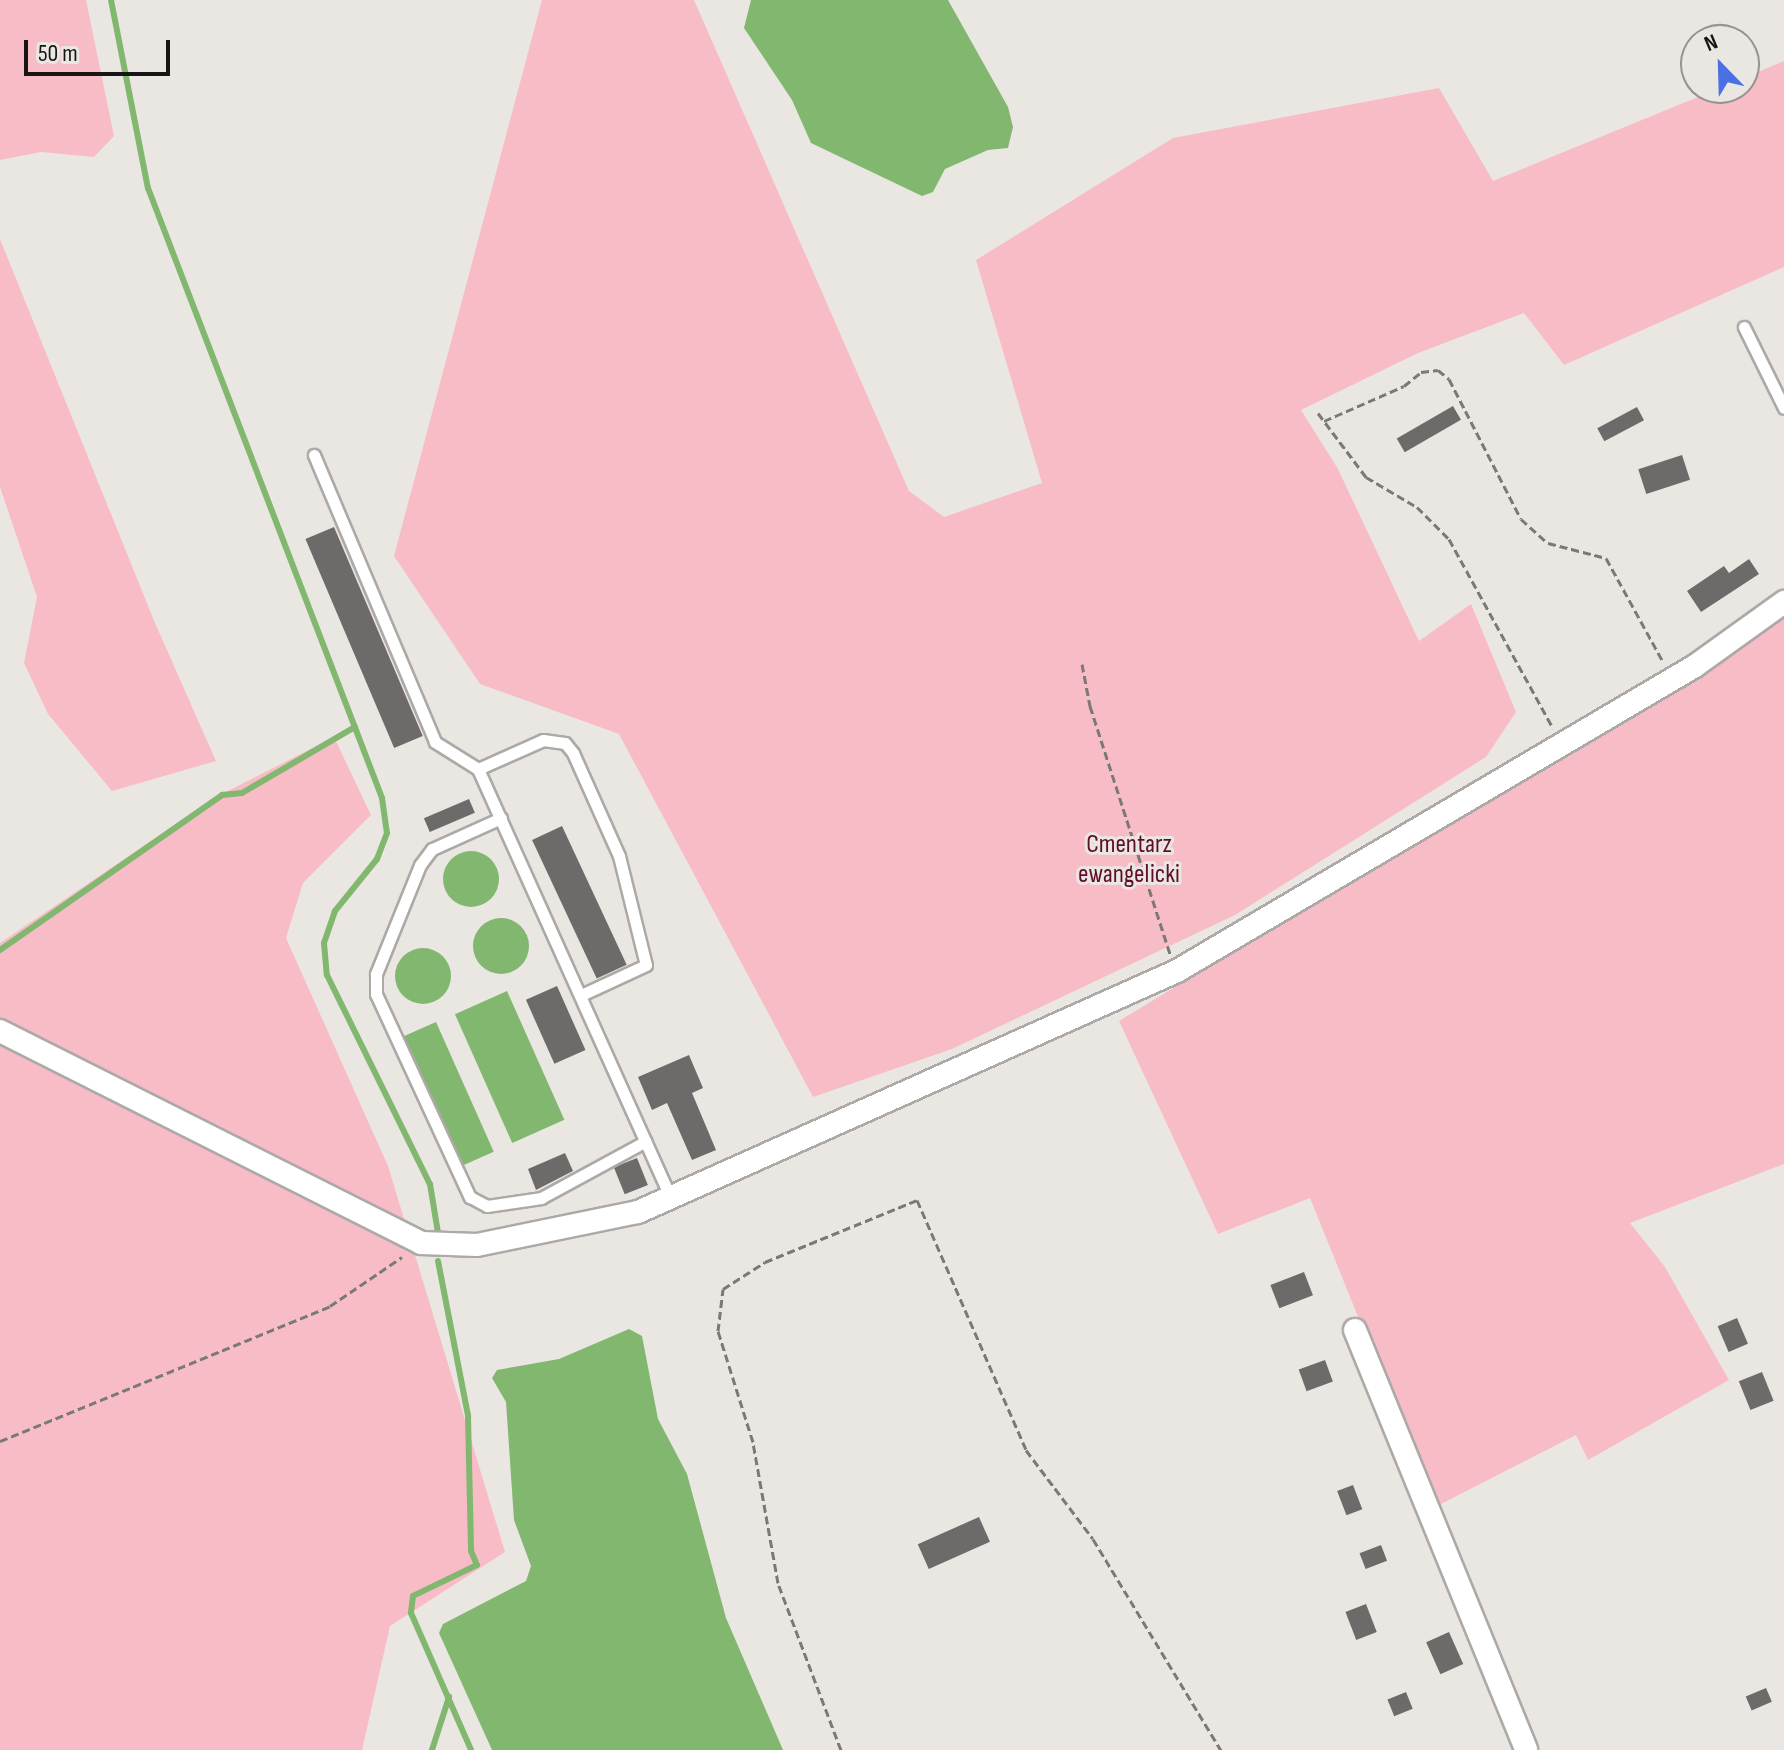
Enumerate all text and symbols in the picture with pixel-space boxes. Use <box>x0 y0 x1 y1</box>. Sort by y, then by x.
scale bar <box>28 24 174 74</box>
north arrow <box>1680 24 1760 104</box>
text: N <box>1701 29 1722 58</box>
text: 50 m <box>38 39 78 68</box>
park label: Cmentarz ewangelicki <box>1078 829 1180 890</box>

